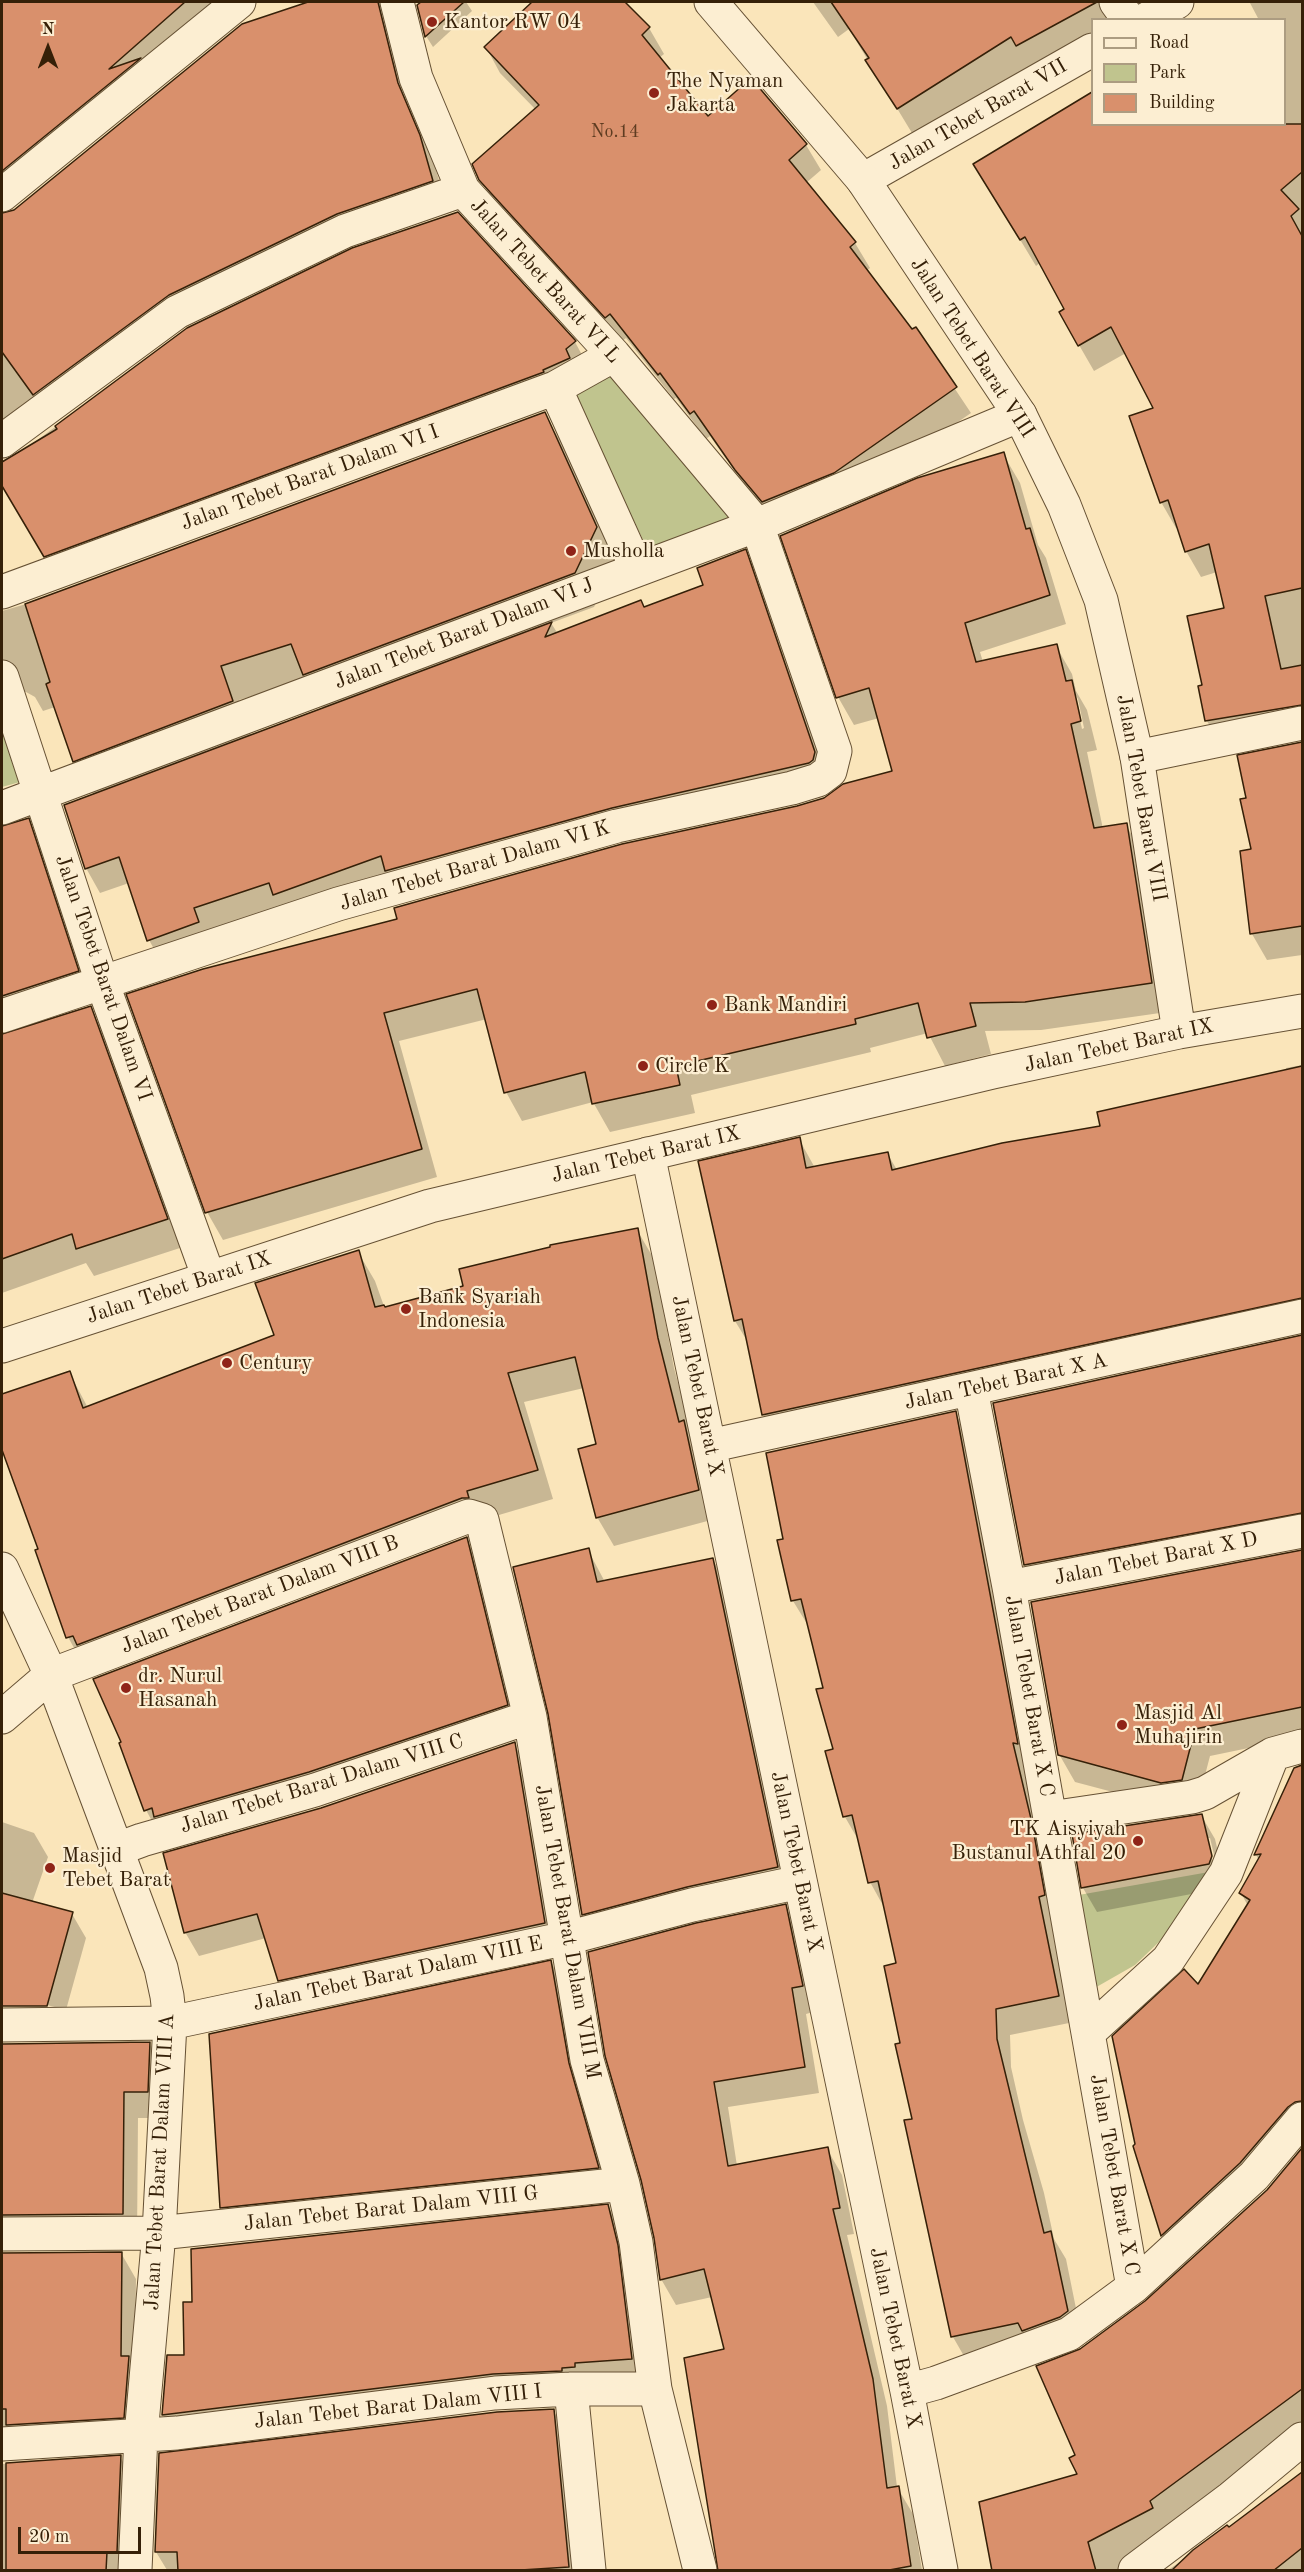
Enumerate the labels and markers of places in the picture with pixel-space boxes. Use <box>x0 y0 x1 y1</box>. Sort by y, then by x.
place label: Kantor RW 04 <box>444 9 582 35</box>
marker: Kantor RW 04 <box>425 15 439 29</box>
place label: The Nyaman Jakarta <box>666 68 783 118</box>
marker: The Nyaman Jakarta <box>647 86 661 100</box>
place label: Musholla <box>583 538 664 564</box>
marker: Musholla <box>564 544 578 558</box>
place label: Bank Mandiri <box>724 992 847 1018</box>
marker: Bank Mandiri <box>705 998 719 1012</box>
place label: Circle K <box>655 1053 730 1079</box>
marker: Circle K <box>636 1059 650 1073</box>
place label: Bank Syariah Indonesia <box>418 1284 541 1334</box>
marker: Bank Syariah Indonesia <box>399 1302 413 1316</box>
place label: Century <box>239 1350 312 1376</box>
marker: Century <box>220 1356 234 1370</box>
place label: dr. Nurul Hasanah <box>138 1663 222 1713</box>
marker: dr. Nurul Hasanah <box>119 1681 133 1695</box>
place label: Masjid Al Muhajirin <box>1134 1700 1223 1750</box>
marker: Masjid Al Muhajirin <box>1115 1718 1129 1732</box>
place label: TK Aisyiyah Bustanul Athfal 20 <box>951 1816 1126 1866</box>
marker: TK Aisyiyah Bustanul Athfal 20 <box>1131 1834 1145 1848</box>
place label: Masjid Tebet Barat <box>62 1843 170 1893</box>
marker: Masjid Tebet Barat <box>43 1861 57 1875</box>

